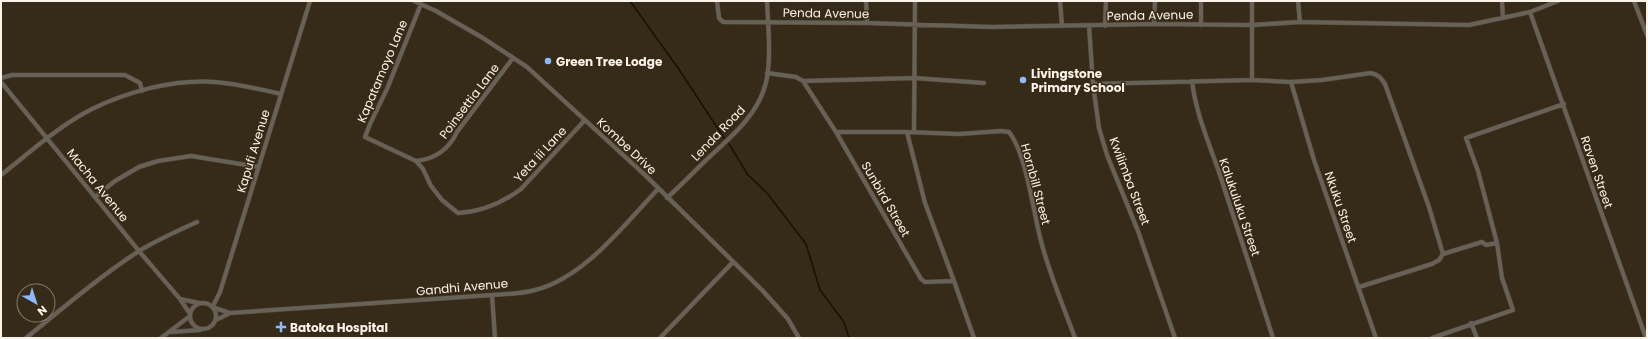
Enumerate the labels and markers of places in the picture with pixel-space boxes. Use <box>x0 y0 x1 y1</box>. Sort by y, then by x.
place label: Green Tree Lodge <box>556 53 663 70</box>
marker: Green Tree Lodge <box>543 56 553 66</box>
place label: Livingstone Primary School <box>1031 65 1125 96</box>
marker: Livingstone Primary School <box>1018 75 1028 85</box>
place label: Batoka Hospital <box>290 319 388 336</box>
marker: Batoka Hospital <box>275 321 287 333</box>

